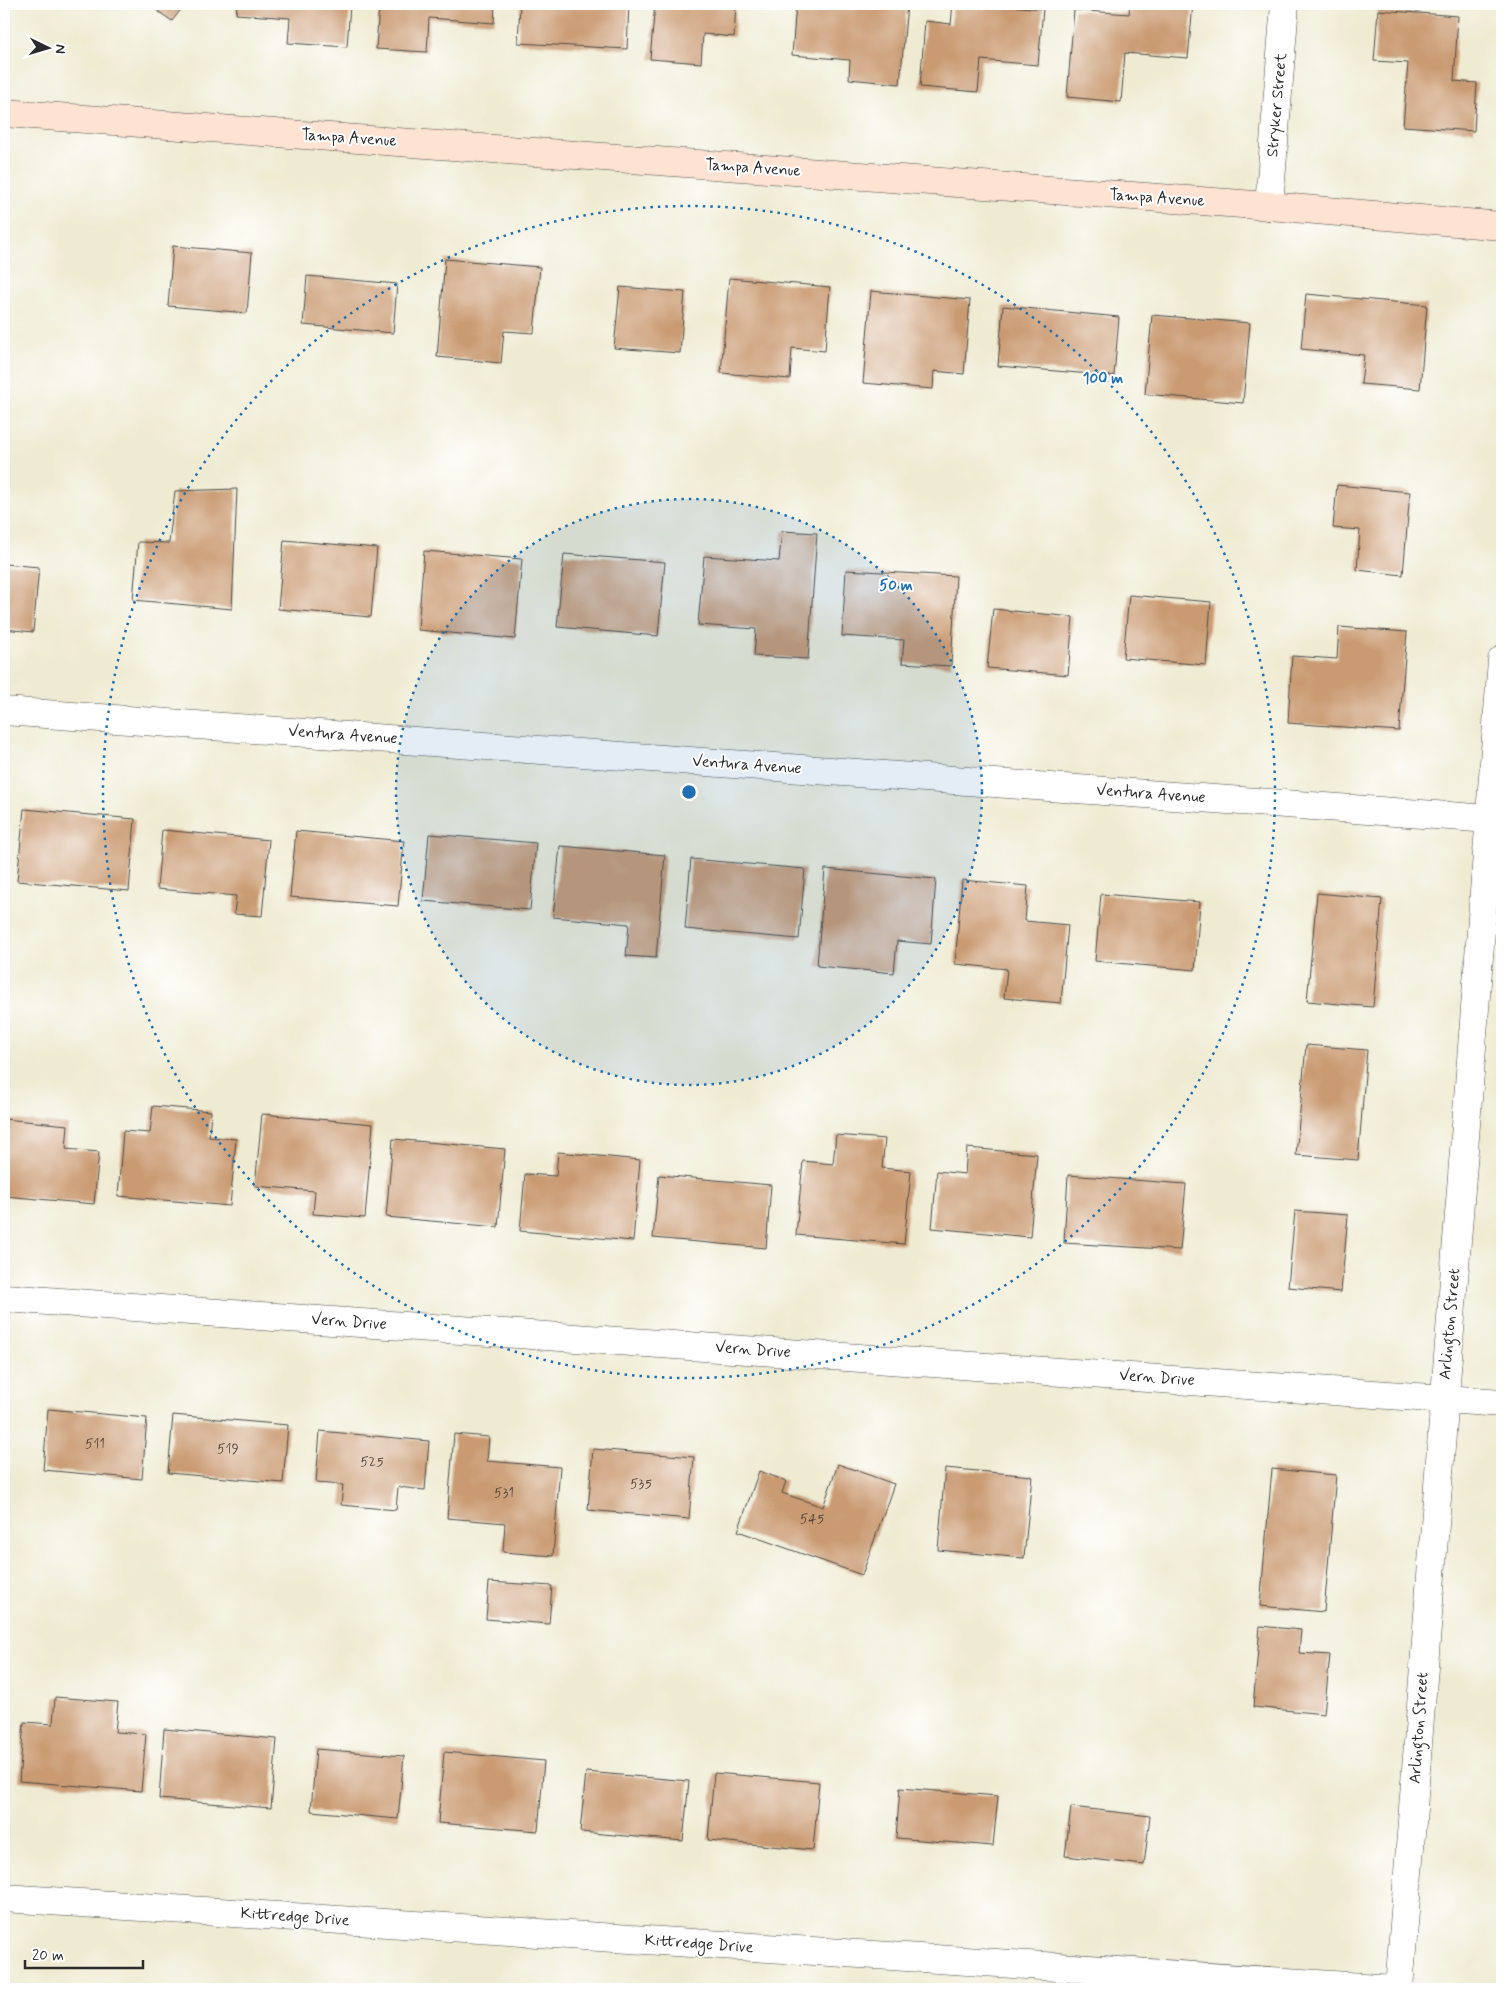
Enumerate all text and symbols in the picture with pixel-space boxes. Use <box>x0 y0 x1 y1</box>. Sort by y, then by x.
north arrow <box>22 22 72 72</box>
text: N <box>51 44 69 54</box>
street label: Stryker Street <box>1262 52 1292 158</box>
street label: Tampa Avenue <box>300 124 398 152</box>
street label: Tampa Avenue <box>704 154 802 182</box>
street label: Tampa Avenue <box>1108 184 1206 212</box>
text: 100 m <box>1083 369 1123 389</box>
text: 50 m <box>879 576 913 596</box>
street label: Ventura Avenue <box>288 721 398 749</box>
street label: Ventura Avenue <box>692 751 802 779</box>
street label: Ventura Avenue <box>1096 780 1206 808</box>
centre of rings <box>680 783 698 801</box>
street label: Arlington Street <box>1435 1267 1466 1381</box>
street label: Vern Drive <box>311 1309 387 1335</box>
street label: Vern Drive <box>715 1337 791 1363</box>
street label: Vern Drive <box>1119 1365 1195 1391</box>
house number: 511 <box>85 1435 105 1453</box>
house number: 519 <box>217 1440 239 1458</box>
house number: 525 <box>360 1453 384 1471</box>
house number: 535 <box>630 1475 652 1493</box>
house number: 531 <box>494 1484 514 1502</box>
house number: 545 <box>800 1510 825 1528</box>
street label: Arlington Street <box>1405 1672 1434 1785</box>
street label: Kittredge Drive <box>240 1903 350 1932</box>
street label: Kittredge Drive <box>644 1930 754 1959</box>
scale bar <box>25 1938 142 1970</box>
text: 20 m <box>32 1946 64 1966</box>

